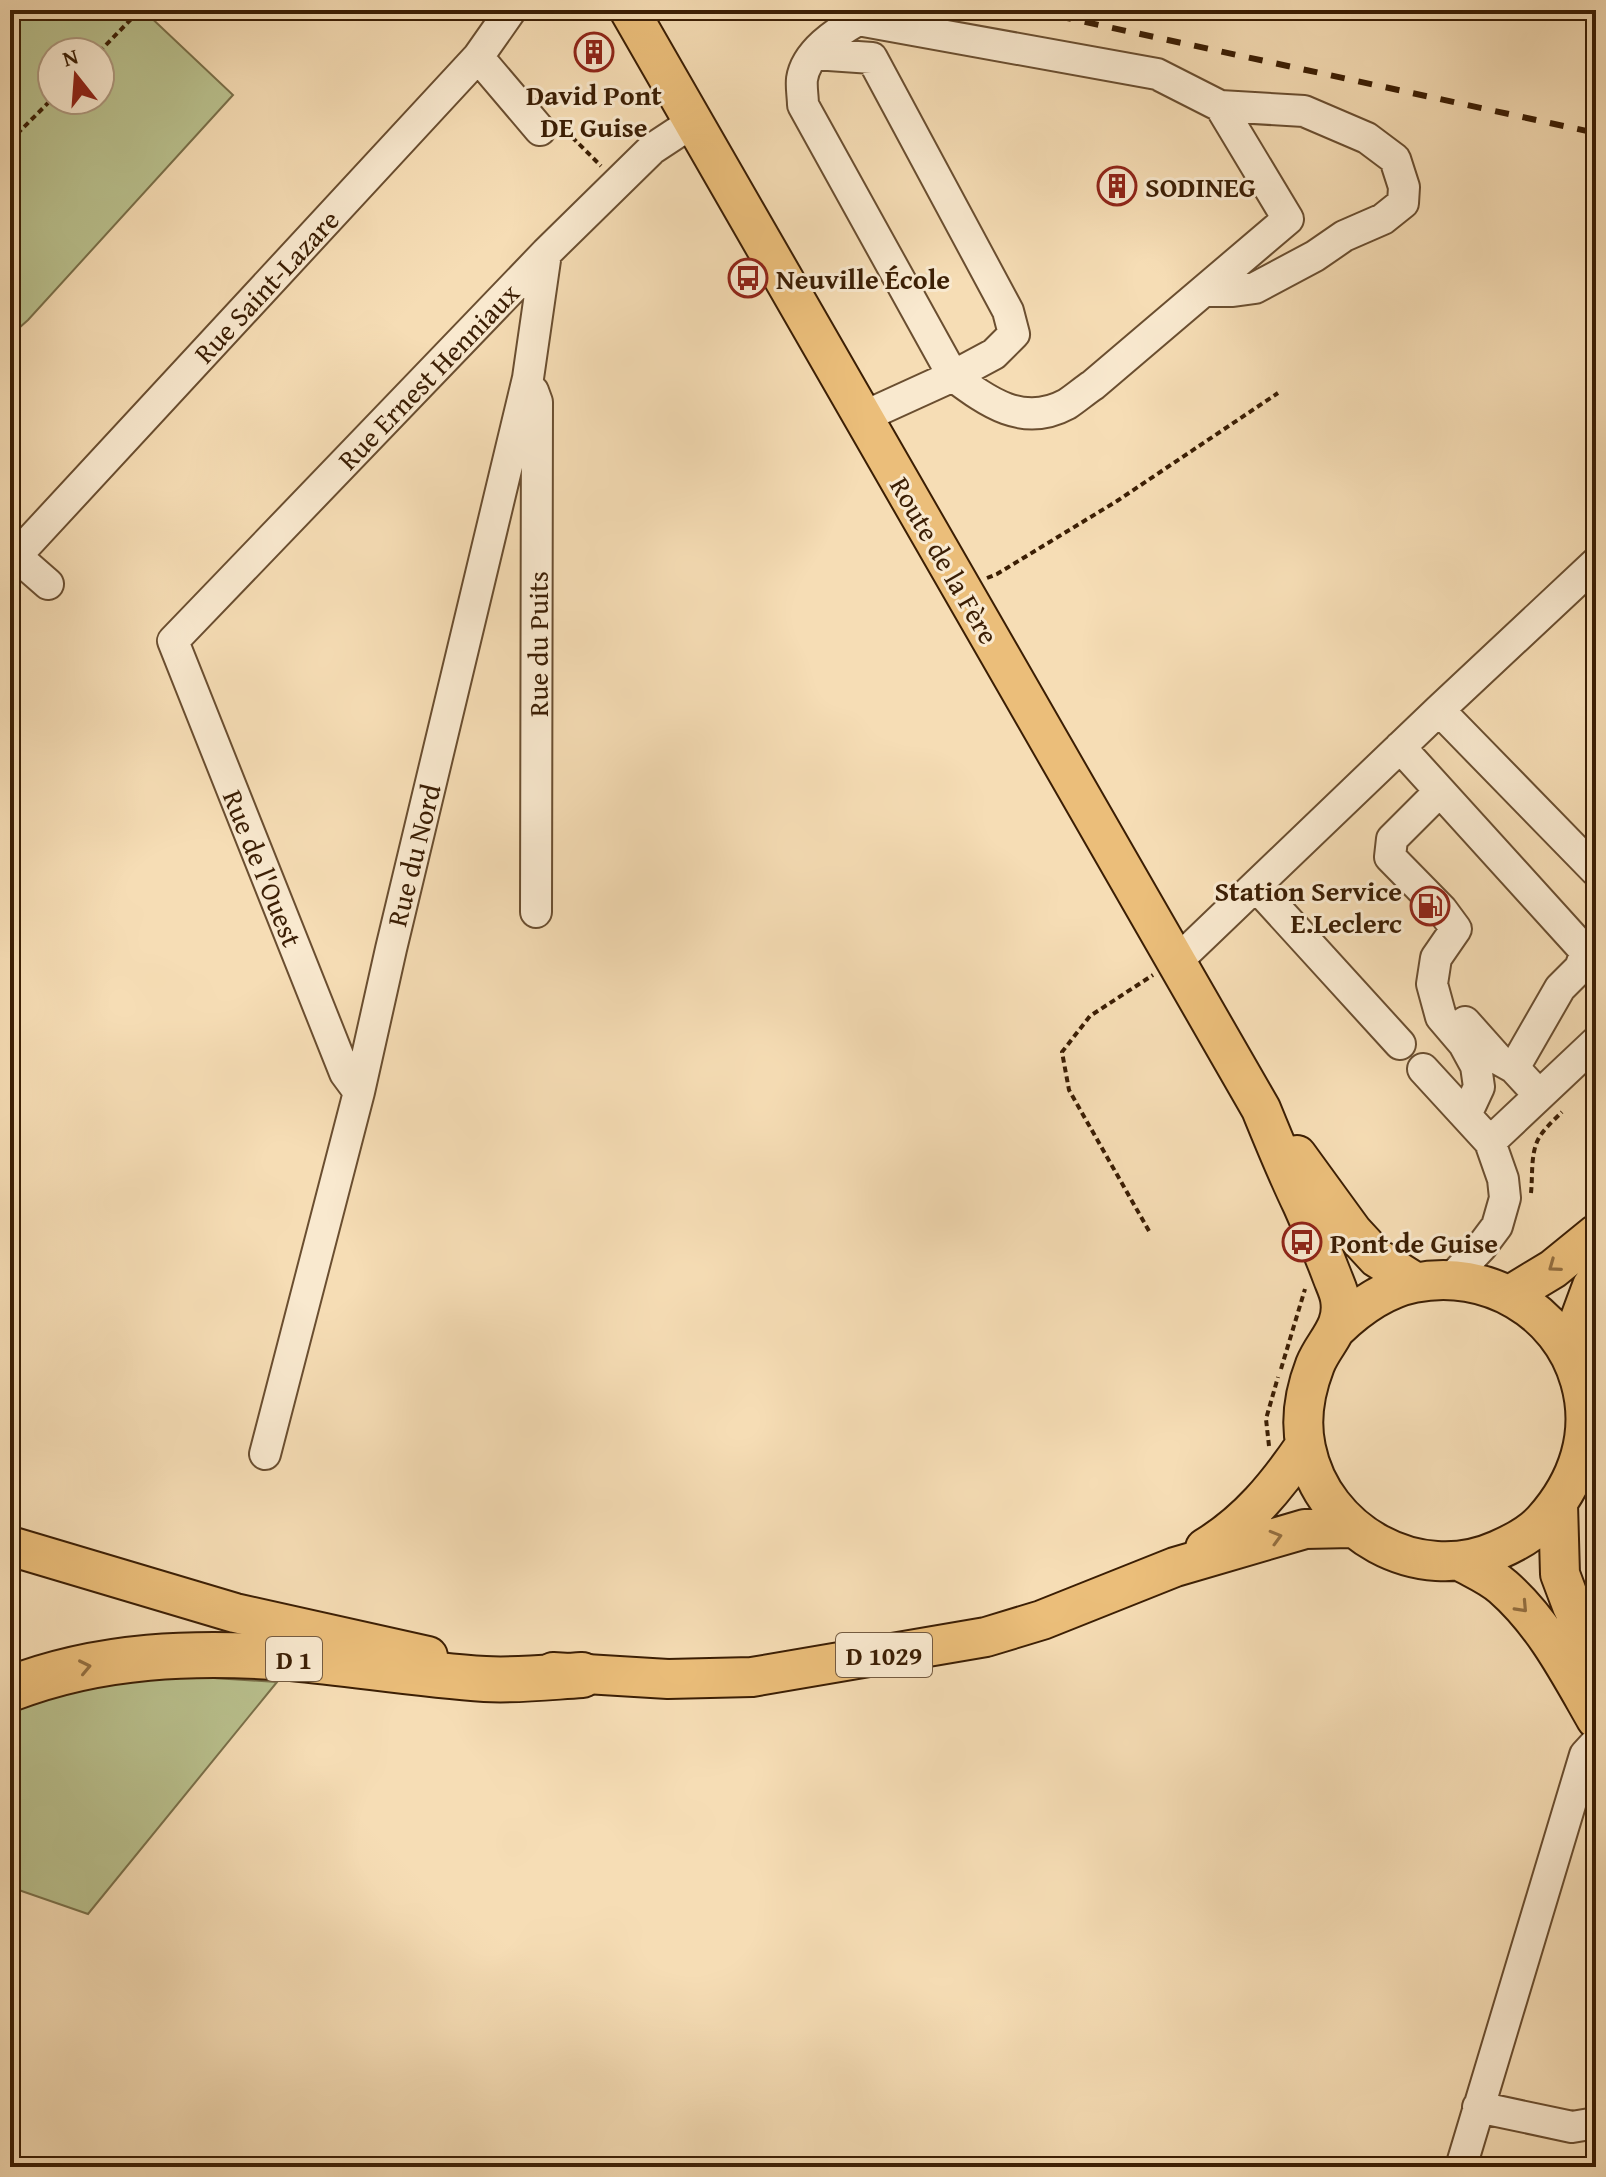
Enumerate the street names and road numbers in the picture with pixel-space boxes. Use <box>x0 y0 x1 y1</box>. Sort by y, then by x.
street label: Rue Saint-Lazare <box>184 200 348 372</box>
street label: Rue Ernest Henniaux <box>328 273 529 479</box>
street label: Route de la Fère <box>880 469 1010 651</box>
street label: Rue du Puits <box>517 571 558 717</box>
street label: Rue du Nord <box>375 779 451 931</box>
street label: Rue de l'Ouest <box>213 783 313 953</box>
road number: D 1029 <box>836 1633 932 1677</box>
road number: D 1 <box>266 1637 322 1681</box>

